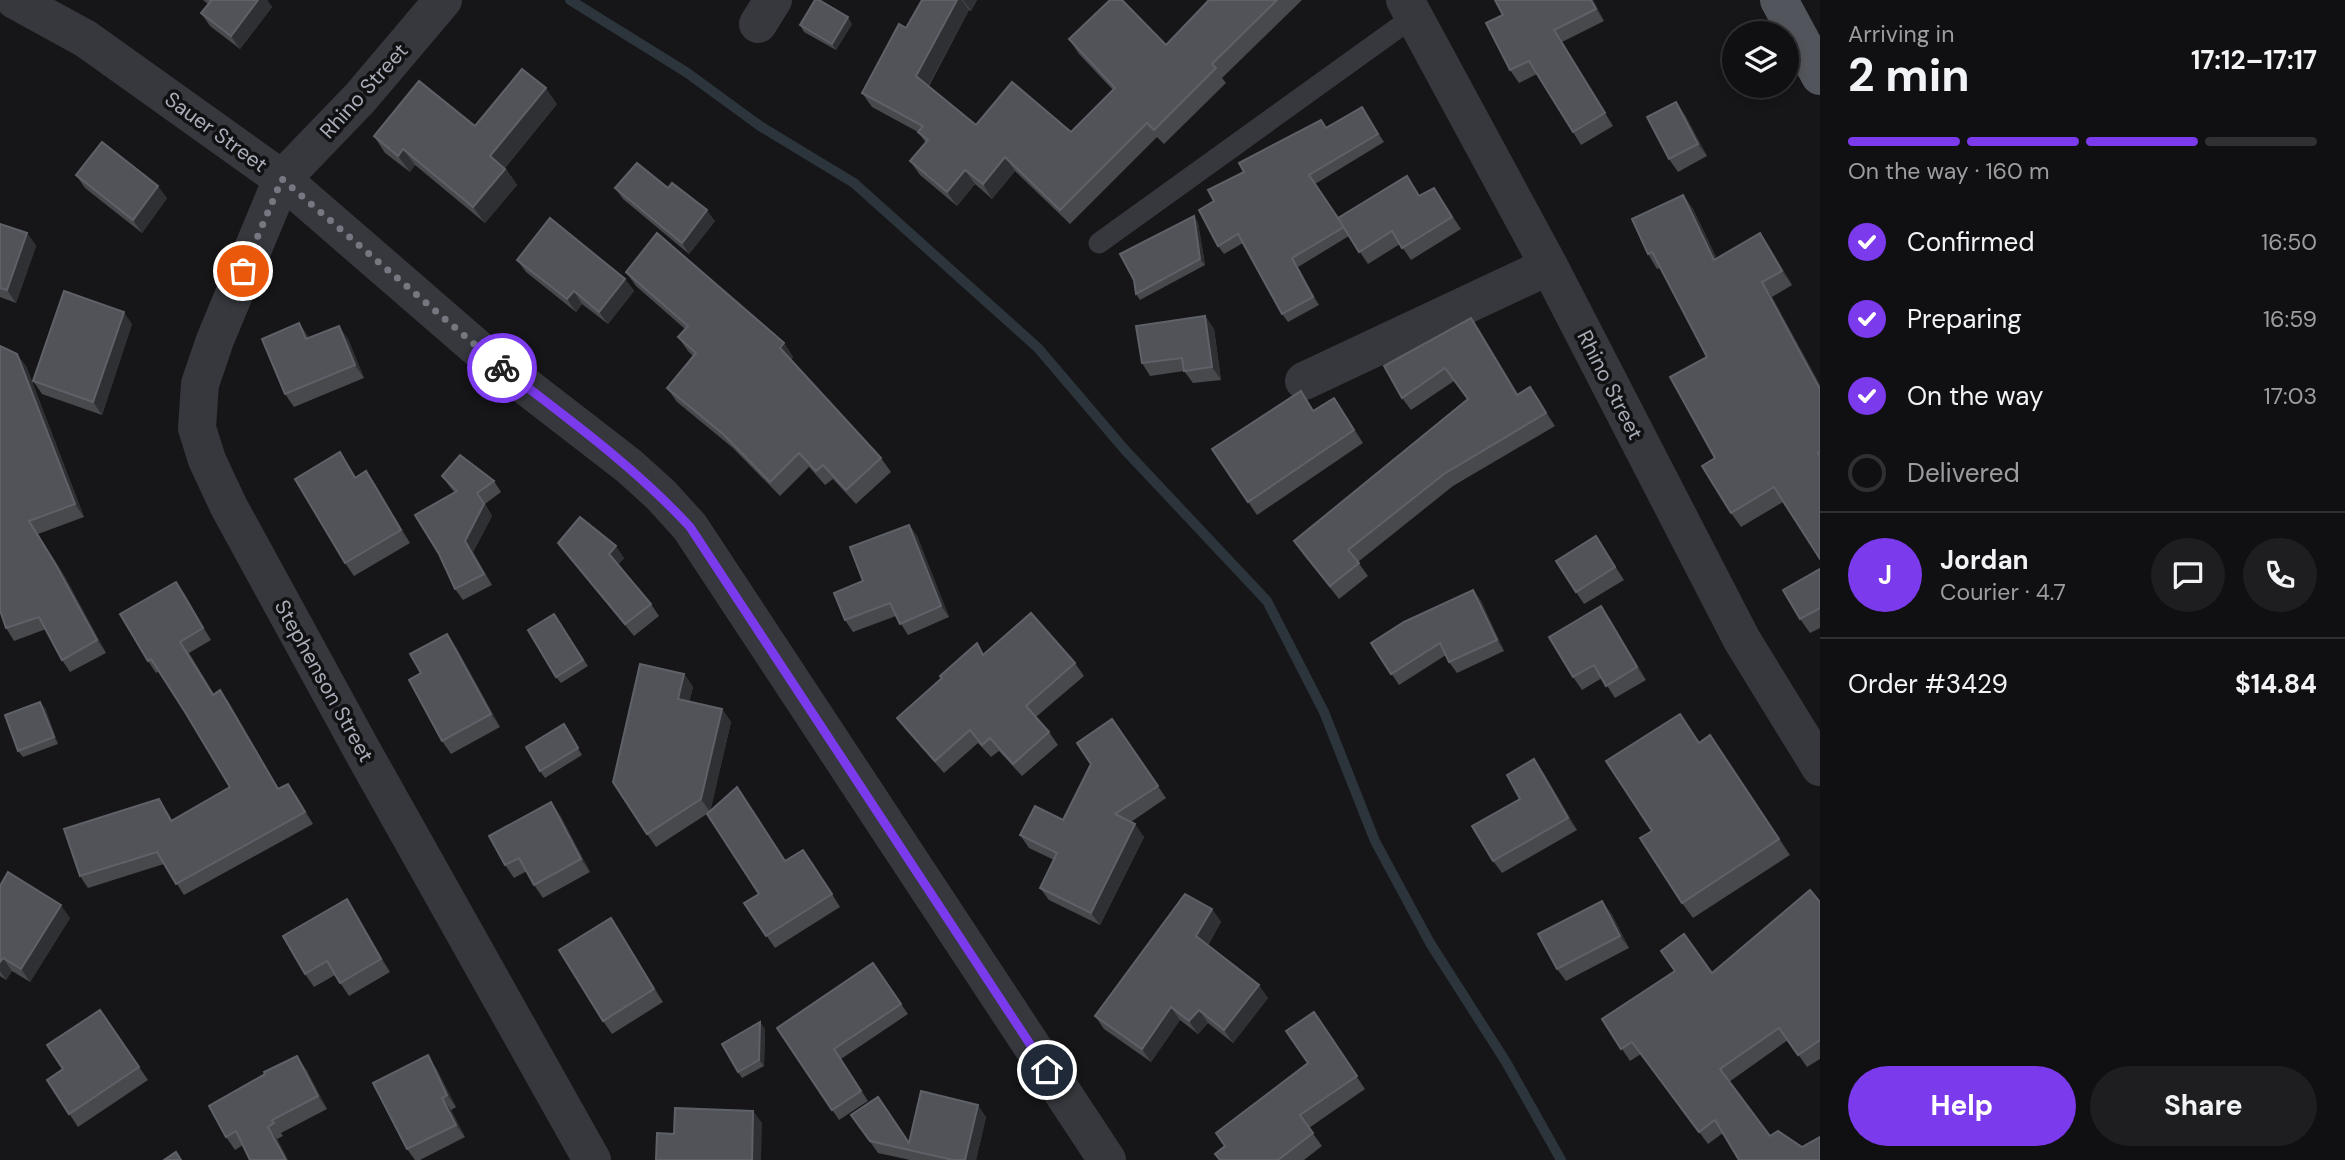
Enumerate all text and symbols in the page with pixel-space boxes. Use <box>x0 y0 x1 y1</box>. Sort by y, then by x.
text: Arriving in <box>1848 19 1954 49</box>
map controls <box>1722 21 1799 98</box>
button: layers <box>1722 21 1799 98</box>
street label: Rhino Street <box>314 37 414 145</box>
text: 17:12–17:17 <box>2191 43 2317 77</box>
text: 2 min <box>1848 45 1970 105</box>
street label: Sauer Street <box>159 85 273 179</box>
text: On the way · 160 m <box>1848 156 2049 186</box>
icon: check <box>1848 223 1886 261</box>
text: Confirmed <box>1907 225 2034 259</box>
text: 16:50 <box>2261 227 2317 257</box>
pin <box>213 241 273 301</box>
icon: bag <box>224 252 262 290</box>
icon: check <box>1848 300 1886 338</box>
text: Preparing <box>1907 302 2022 336</box>
text: 16:59 <box>2263 304 2317 334</box>
street label: Rhino Street <box>1570 326 1650 444</box>
courier <box>467 333 537 403</box>
icon: bike <box>483 349 521 387</box>
icon: check <box>1848 377 1886 415</box>
text: On the way <box>1907 379 2043 413</box>
text: 17:03 <box>2264 381 2317 411</box>
text: Delivered <box>1907 456 2020 490</box>
button: chat <box>2151 538 2225 612</box>
button: phone <box>2243 538 2317 612</box>
text: Jordan <box>1940 543 2029 577</box>
text: J <box>1878 558 1892 592</box>
text: Courier · 4.7 <box>1940 577 2066 607</box>
street label: Stephenson Street <box>268 595 380 767</box>
text: Order #3429 <box>1848 667 2008 701</box>
text: $14.84 <box>2235 667 2317 701</box>
pin <box>1017 1040 1077 1100</box>
icon: home <box>1028 1051 1066 1089</box>
button: Help <box>1848 1066 2076 1146</box>
button: Share <box>2090 1066 2317 1146</box>

